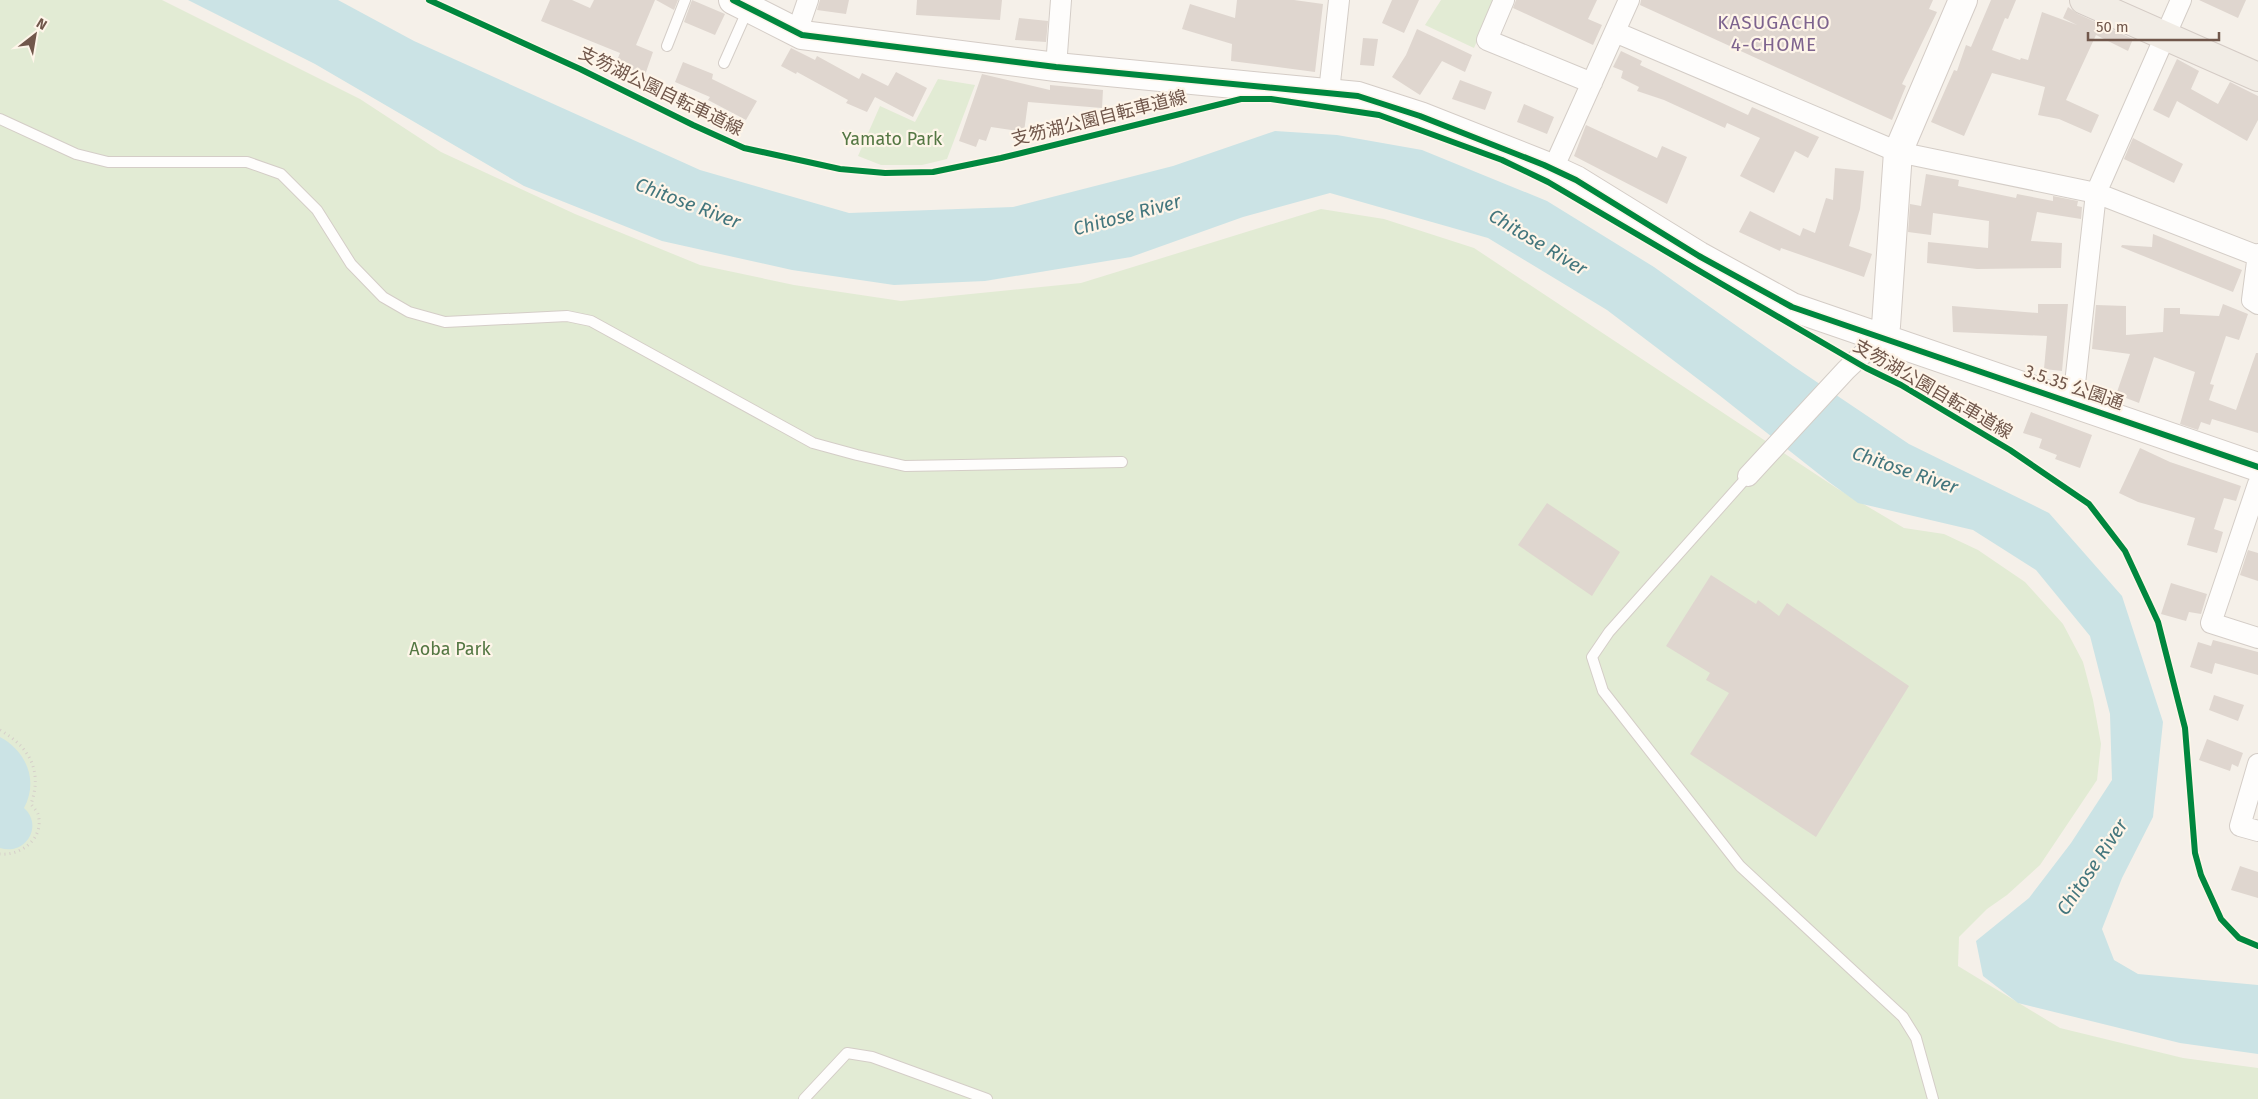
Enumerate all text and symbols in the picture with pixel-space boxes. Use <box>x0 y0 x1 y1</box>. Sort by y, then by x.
north arrow <box>10 10 60 60</box>
scale bar <box>2088 10 2219 42</box>
district label: KASUGACHO 4-CHOME <box>1717 11 1831 56</box>
text: N <box>33 15 50 34</box>
text: 50 m <box>2096 18 2129 36</box>
street label: 支笏湖公園自転車道線 <box>575 42 747 140</box>
street label: 支笏湖公園自転車道線 <box>1009 86 1189 150</box>
park label: Yamato Park <box>842 128 943 150</box>
water label: Chitose River <box>632 172 744 234</box>
water label: Chitose River <box>1071 189 1184 240</box>
water label: Chitose River <box>1485 204 1592 281</box>
street label: 支笏湖公園自転車道線 <box>1850 334 2016 444</box>
street label: 3.5.35 公園通 <box>2021 360 2127 414</box>
water label: Chitose River <box>1849 441 1962 499</box>
park label: Aoba Park <box>409 638 491 660</box>
water label: Chitose River <box>2052 814 2133 919</box>

